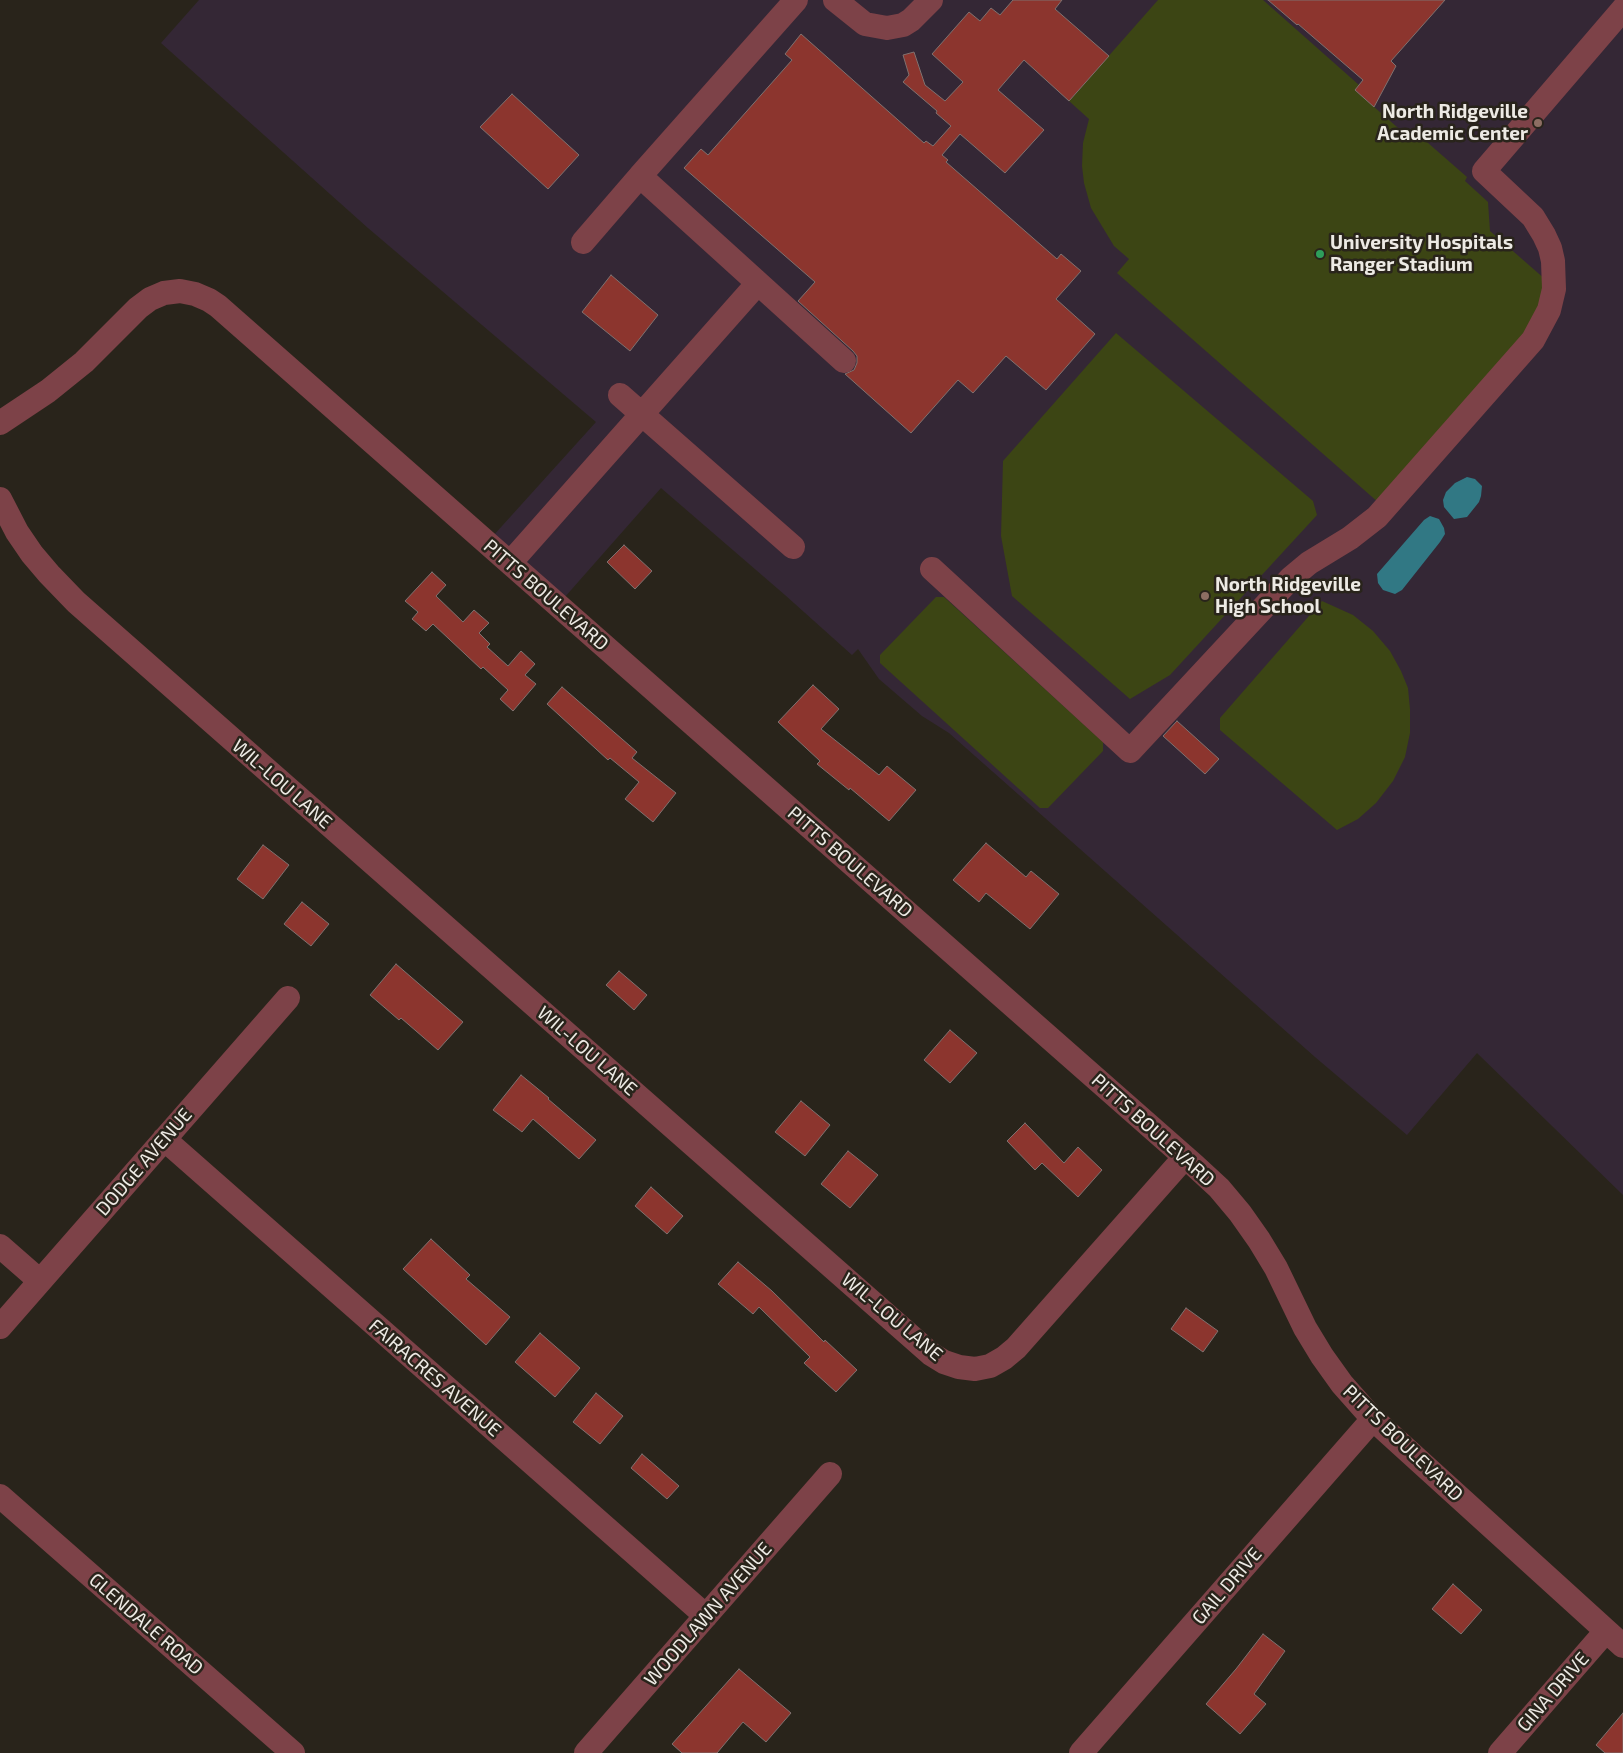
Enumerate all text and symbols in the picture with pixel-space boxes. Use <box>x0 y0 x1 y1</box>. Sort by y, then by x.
place label: North Ridgeville Academic Center <box>1377 101 1528 145</box>
marker: North Ridgeville Academic Center <box>1532 117 1544 129</box>
place label: University Hospitals Ranger Stadium <box>1330 232 1513 276</box>
marker: University Hospitals Ranger Stadium <box>1314 248 1326 260</box>
street label: PITTS BOULEVARD <box>479 535 613 655</box>
place label: North Ridgeville High School <box>1215 574 1361 618</box>
marker: North Ridgeville High School <box>1199 590 1211 602</box>
street label: WIL-LOU LANE <box>227 734 337 834</box>
street label: PITTS BOULEVARD <box>783 802 917 922</box>
street label: WIL-LOU LANE <box>532 1001 642 1101</box>
street label: PITTS BOULEVARD <box>1087 1069 1219 1191</box>
street label: DODGE AVENUE <box>91 1104 197 1220</box>
street label: WIL-LOU LANE <box>837 1268 947 1366</box>
street label: FAIRACRES AVENUE <box>364 1314 506 1442</box>
street label: PITTS BOULEVARD <box>1338 1380 1468 1506</box>
street label: WOODLAWN AVENUE <box>639 1538 777 1690</box>
street label: GAIL DRIVE <box>1187 1543 1267 1629</box>
street label: GLENDALE ROAD <box>84 1568 208 1680</box>
street label: GINA DRIVE <box>1512 1648 1594 1736</box>

